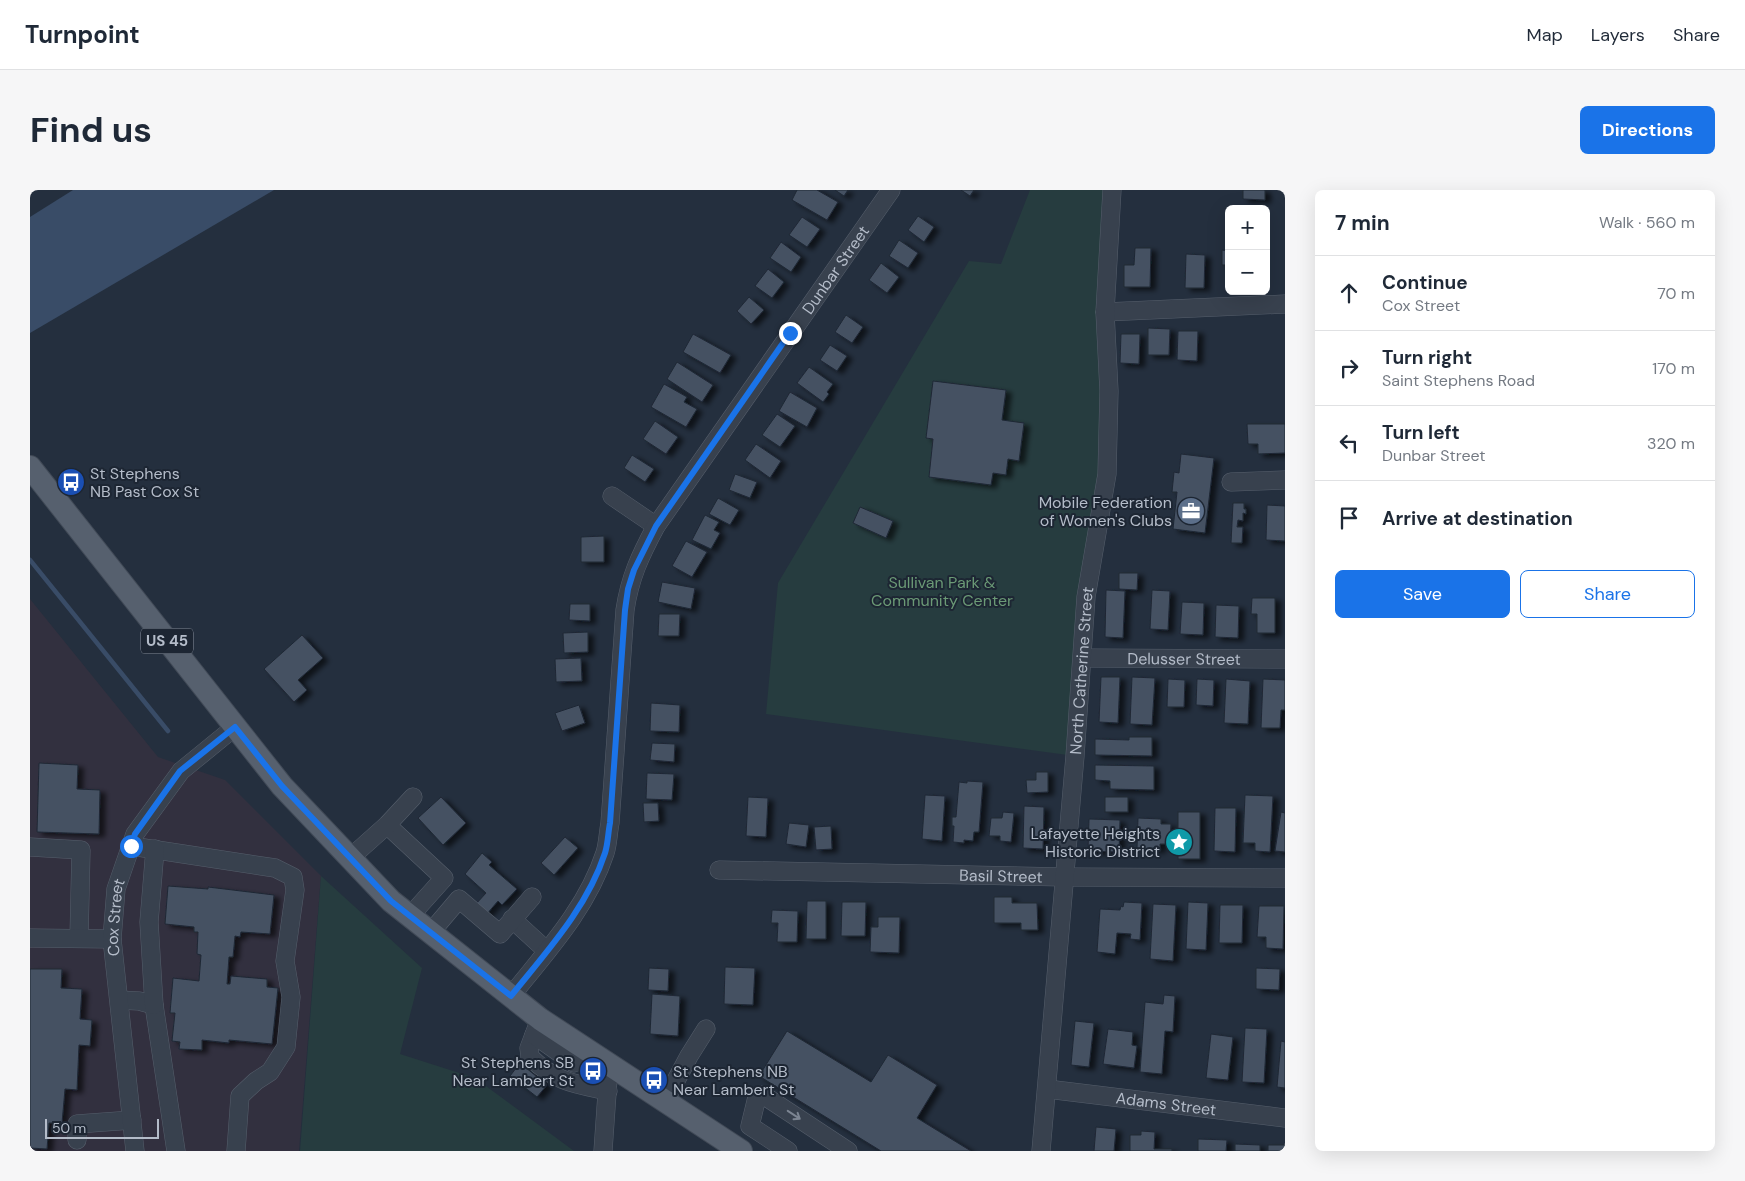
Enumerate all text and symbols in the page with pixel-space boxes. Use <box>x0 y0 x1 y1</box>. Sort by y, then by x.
text: Turnpoint <box>25 19 140 50</box>
text: Map <box>1527 23 1563 47</box>
text: Layers <box>1591 23 1645 47</box>
text: Share <box>1673 23 1720 47</box>
button: Directions <box>1580 106 1715 154</box>
text: Find us <box>30 107 152 153</box>
map controls <box>1225 205 1270 295</box>
button: + <box>1225 205 1270 250</box>
text: 7 min <box>1335 209 1390 237</box>
text: Walk · 560 m <box>1599 212 1695 233</box>
street label: Dunbar Street <box>797 221 874 318</box>
button: − <box>1225 250 1270 295</box>
text: Continue <box>1382 270 1468 295</box>
icon: ahead <box>1335 279 1363 307</box>
text: 70 m <box>1657 283 1695 304</box>
text: Cox Street <box>1382 295 1460 316</box>
route end <box>779 322 802 345</box>
text: Turn right <box>1382 345 1472 370</box>
icon: right <box>1335 354 1363 382</box>
text: 170 m <box>1652 358 1695 379</box>
text: Saint Stephens Road <box>1382 370 1535 391</box>
text: Turn left <box>1382 420 1460 445</box>
icon: left <box>1335 429 1363 457</box>
text: 320 m <box>1647 433 1695 454</box>
text: Dunbar Street <box>1382 445 1486 466</box>
place label: St Stephens NB Past Cox St <box>90 463 199 502</box>
bus stop icon: St Stephens NB Past Cox St <box>56 467 86 497</box>
place label: Mobile Federation of Women's Clubs <box>1039 492 1172 531</box>
office icon: Mobile Federation of Women's Clubs <box>1176 496 1206 526</box>
icon: arrive <box>1335 504 1363 532</box>
text: Arrive at destination <box>1382 506 1573 531</box>
button: Save <box>1335 570 1510 618</box>
button: Share <box>1520 570 1695 618</box>
park label: Sullivan Park & Community Center <box>871 572 1013 611</box>
street label: North Catherine Street <box>1065 585 1098 755</box>
road number: US 45 <box>141 628 193 654</box>
street label: Delusser Street <box>1127 648 1241 669</box>
place label: Lafayette Heights Historic District <box>1030 823 1160 862</box>
place icon: Lafayette Heights Historic District <box>1164 827 1194 857</box>
route start <box>120 835 143 858</box>
street label: Basil Street <box>959 864 1043 887</box>
street label: Cox Street <box>101 875 129 957</box>
place label: St Stephens SB Near Lambert St <box>452 1052 574 1091</box>
bus stop icon: St Stephens SB Near Lambert St <box>578 1056 608 1086</box>
place label: St Stephens NB Near Lambert St <box>673 1061 795 1100</box>
bus stop icon: St Stephens NB Near Lambert St <box>639 1065 669 1095</box>
street label: Adams Street <box>1115 1087 1217 1120</box>
one-way arrow <box>787 1110 801 1120</box>
scale bar <box>45 1116 159 1139</box>
text: 50 m <box>52 1119 86 1137</box>

